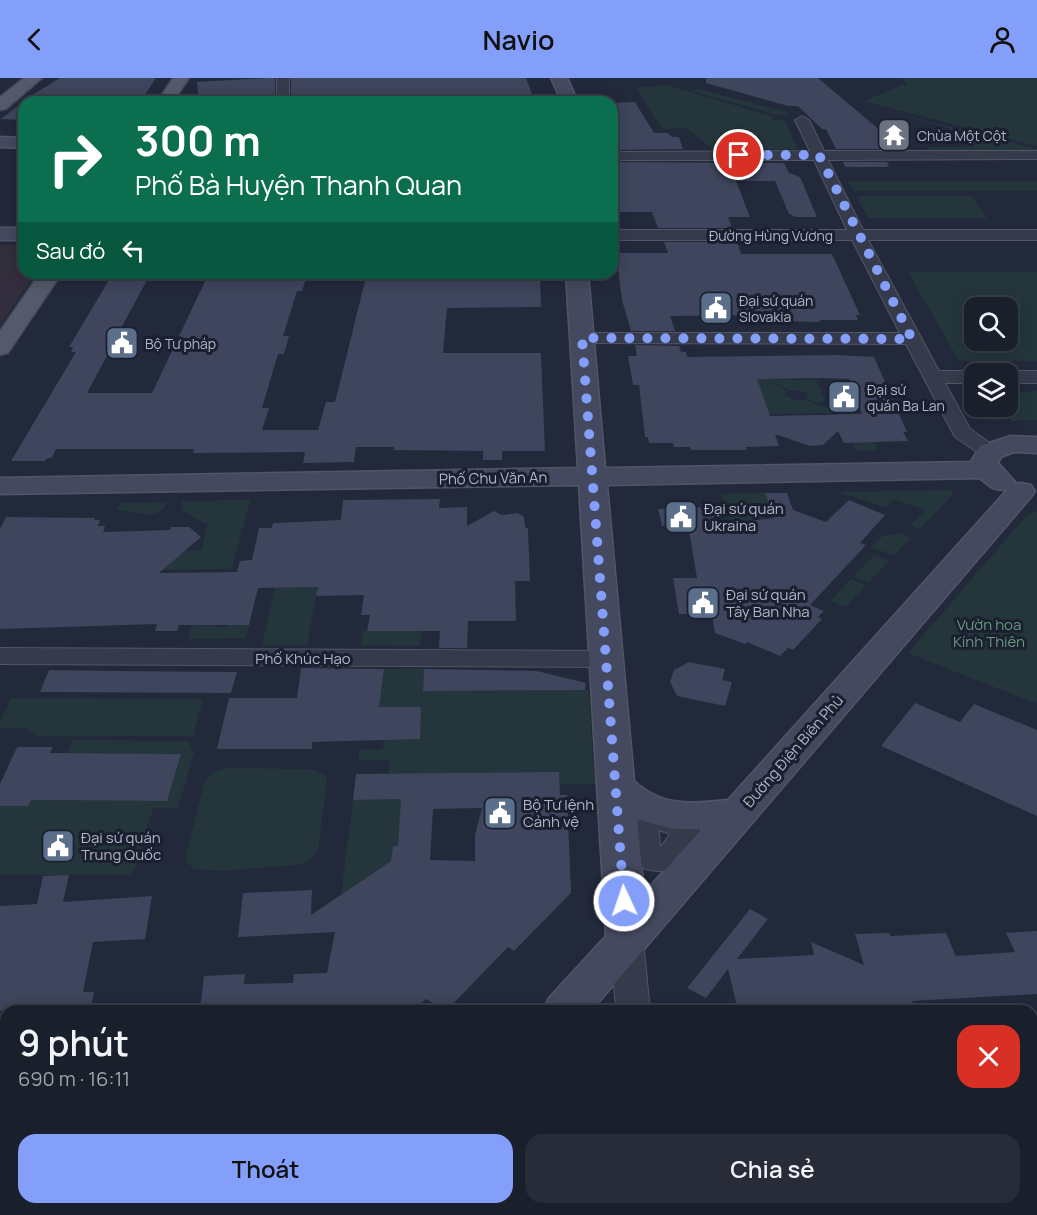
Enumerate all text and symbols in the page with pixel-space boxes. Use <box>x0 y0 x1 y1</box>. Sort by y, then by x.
text: Navio <box>482 21 555 58</box>
icon: back <box>18 23 51 56</box>
icon: person <box>986 23 1019 56</box>
text: 300 m <box>135 111 261 169</box>
temple icon: Chùa Một Cột <box>876 117 912 153</box>
icon: right <box>36 120 114 198</box>
place label: Chùa Một Cột <box>917 126 1007 145</box>
pin <box>713 129 764 180</box>
icon: arrive <box>722 138 755 171</box>
text: Phố Bà Huyện Thanh Quan <box>135 166 462 203</box>
street label: Đường Hùng Vương <box>709 226 833 245</box>
icon: left <box>117 234 150 267</box>
text: Sau đó <box>36 236 105 266</box>
public building icon: Đại sứ quán Slovakia <box>698 290 734 326</box>
place label: Đại sứ quán Slovakia <box>739 291 813 326</box>
map controls <box>964 297 1018 417</box>
button: search <box>964 297 1018 351</box>
public building icon: Bộ Tư pháp <box>104 325 140 361</box>
place label: Bộ Tư pháp <box>145 334 216 353</box>
button: layers <box>964 363 1018 417</box>
public building icon: Đại sứ quán Ba Lan <box>826 379 862 415</box>
place label: Đại sứ quán Ba Lan <box>867 380 945 415</box>
street label: Phố Chu Văn An <box>439 467 547 489</box>
place label: Đại sứ quán Ukraina <box>704 498 784 536</box>
public building icon: Đại sứ quán Ukraina <box>663 499 699 535</box>
place label: Đại sứ quán Tây Ban Nha <box>726 584 810 622</box>
public building icon: Đại sứ quán Tây Ban Nha <box>685 585 721 621</box>
park label: Vườn hoa Kính Thiên <box>953 614 1025 652</box>
street label: Phố Khúc Hạo <box>255 648 351 669</box>
street label: Đường Điện Biên Phủ <box>738 690 848 812</box>
place label: Bộ Tư lệnh Cảnh vệ <box>523 794 594 832</box>
public building icon: Bộ Tư lệnh Cảnh vệ <box>482 795 518 831</box>
place label: Đại sứ quán Trung Quốc <box>81 827 161 865</box>
public building icon: Đại sứ quán Trung Quốc <box>40 828 76 864</box>
position arrow <box>592 869 656 933</box>
text: 9 phút <box>18 1018 129 1067</box>
button: close <box>957 1025 1020 1088</box>
text: 690 m · 16:11 <box>18 1065 130 1092</box>
button: Thoát <box>18 1134 513 1203</box>
button: Chia sẻ <box>525 1134 1020 1203</box>

